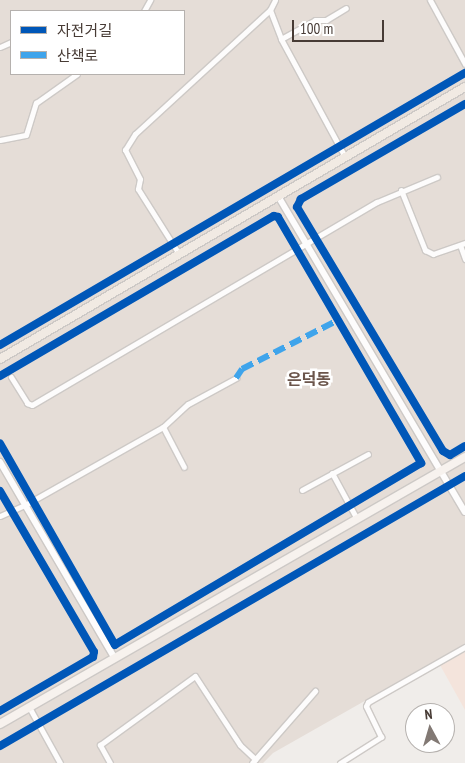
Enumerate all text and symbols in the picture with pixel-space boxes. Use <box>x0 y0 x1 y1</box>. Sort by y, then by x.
legend <box>10 10 185 75</box>
scale bar <box>295 10 388 42</box>
text: 100 m <box>300 19 333 38</box>
text: 자전거길 <box>57 21 112 40</box>
text: 산책로 <box>57 46 98 65</box>
district label: 은덕동 <box>287 369 331 389</box>
north arrow <box>405 703 455 753</box>
text: N <box>424 705 433 723</box>

